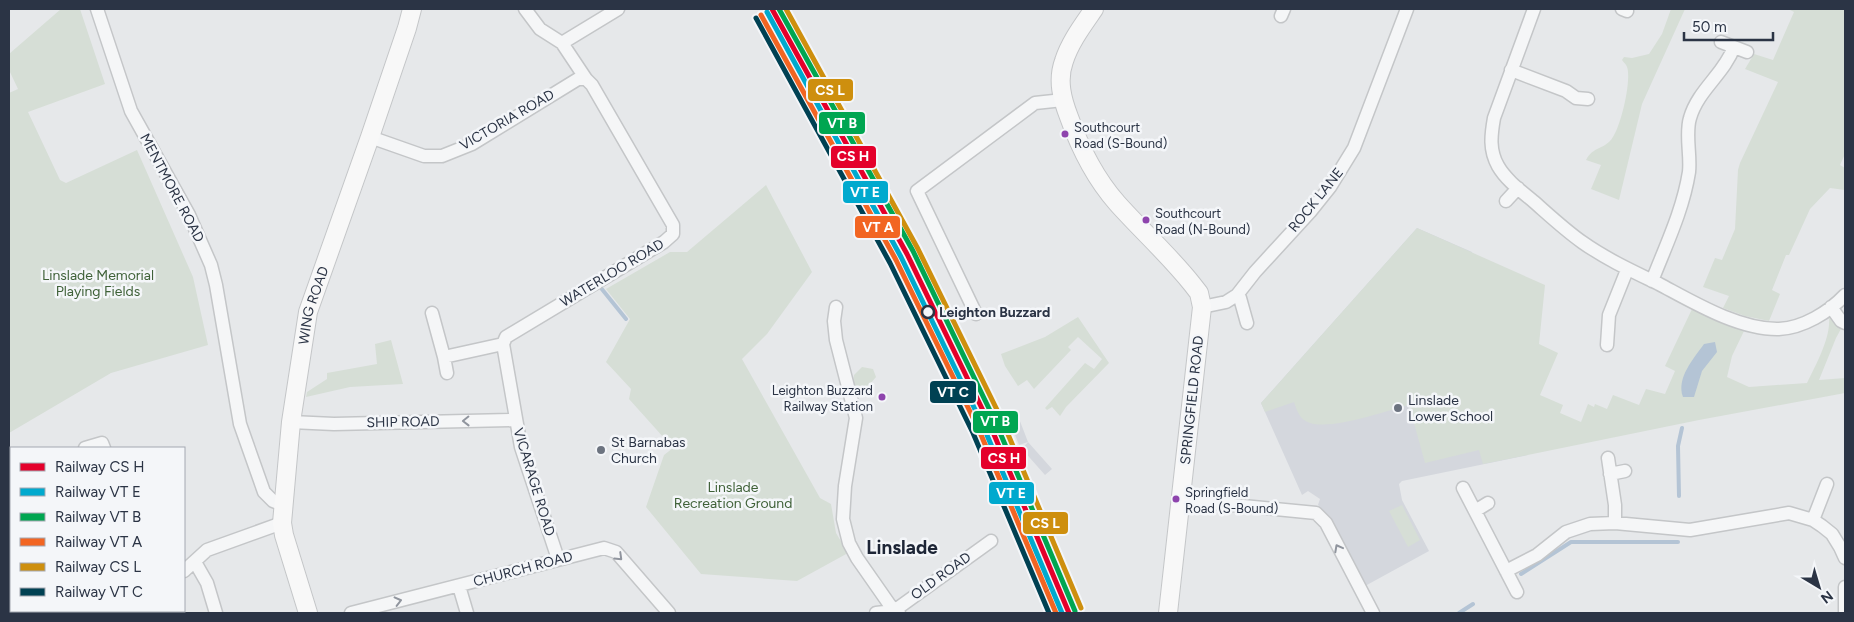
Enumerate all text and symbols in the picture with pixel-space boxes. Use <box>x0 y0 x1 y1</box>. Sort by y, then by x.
scale bar <box>1684 10 1773 42</box>
text: 50 m <box>1692 18 1727 36</box>
line badge: CS L <box>807 78 854 102</box>
text: CS L <box>815 82 845 99</box>
street label: VICTORIA ROAD <box>457 86 557 154</box>
line badge: VT B <box>818 111 866 135</box>
text: VT B <box>827 115 858 132</box>
place label: Southcourt Road (S-Bound) <box>1074 120 1167 151</box>
marker: Southcourt Road (S-Bound) <box>1060 129 1070 139</box>
street label: MENTMORE ROAD <box>136 131 208 245</box>
line badge: CS H <box>830 145 877 169</box>
text: CS H <box>837 148 869 165</box>
street label: ROCK LANE <box>1285 164 1347 236</box>
line badge: VT E <box>842 180 889 204</box>
text: VT E <box>850 184 880 201</box>
place label: Southcourt Road (N-Bound) <box>1155 206 1250 237</box>
line badge: VT A <box>854 215 901 239</box>
marker: Southcourt Road (N-Bound) <box>1141 215 1151 225</box>
text: VT A <box>862 219 894 236</box>
street label: WATERLOO ROAD <box>557 235 667 311</box>
street label: WING ROAD <box>295 264 332 346</box>
park label: Linslade Memorial Playing Fields <box>42 267 154 300</box>
place label: Leighton Buzzard <box>939 304 1050 321</box>
marker: Leighton Buzzard <box>921 305 935 319</box>
street label: SPRINGFIELD ROAD <box>1177 335 1207 465</box>
line badge: VT C <box>929 380 977 404</box>
place label: Leighton Buzzard Railway Station <box>772 383 873 414</box>
text: VT C <box>937 384 969 401</box>
marker: Leighton Buzzard Railway Station <box>877 392 887 402</box>
place label: Linslade Lower School <box>1408 392 1493 425</box>
marker: Linslade Lower School <box>1392 402 1404 414</box>
line badge: VT B <box>972 410 1019 434</box>
street label: SHIP ROAD <box>366 413 440 431</box>
text: VT B <box>980 413 1011 430</box>
one-way arrow <box>462 416 470 426</box>
street label: VICARAGE ROAD <box>509 426 559 538</box>
place label: St Barnabas Church <box>611 434 686 467</box>
marker: St Barnabas Church <box>595 444 607 456</box>
line badge: CS H <box>980 446 1027 470</box>
legend <box>10 447 185 612</box>
text: CS H <box>988 450 1020 467</box>
text: Railway CS H <box>55 458 145 476</box>
park label: Linslade Recreation Ground <box>674 479 792 512</box>
line badge: VT E <box>988 481 1035 505</box>
text: Railway VT E <box>55 483 141 501</box>
text: VT E <box>996 485 1026 502</box>
place label: Springfield Road (S-Bound) <box>1185 485 1278 516</box>
marker: Springfield Road (S-Bound) <box>1171 494 1181 504</box>
text: Railway VT B <box>55 508 141 526</box>
line badge: CS L <box>1022 511 1069 535</box>
text: CS L <box>1030 515 1060 532</box>
text: Railway VT A <box>55 533 142 551</box>
district label: Linslade <box>866 536 938 559</box>
one-way arrow <box>1334 544 1344 553</box>
street label: CHURCH ROAD <box>472 548 574 590</box>
street label: OLD ROAD <box>908 549 974 603</box>
one-way arrow <box>614 551 623 560</box>
text: Railway CS L <box>55 558 141 576</box>
north arrow <box>1794 562 1844 612</box>
text: Railway VT C <box>55 583 143 601</box>
text: N <box>1817 587 1836 607</box>
one-way arrow <box>393 596 402 607</box>

